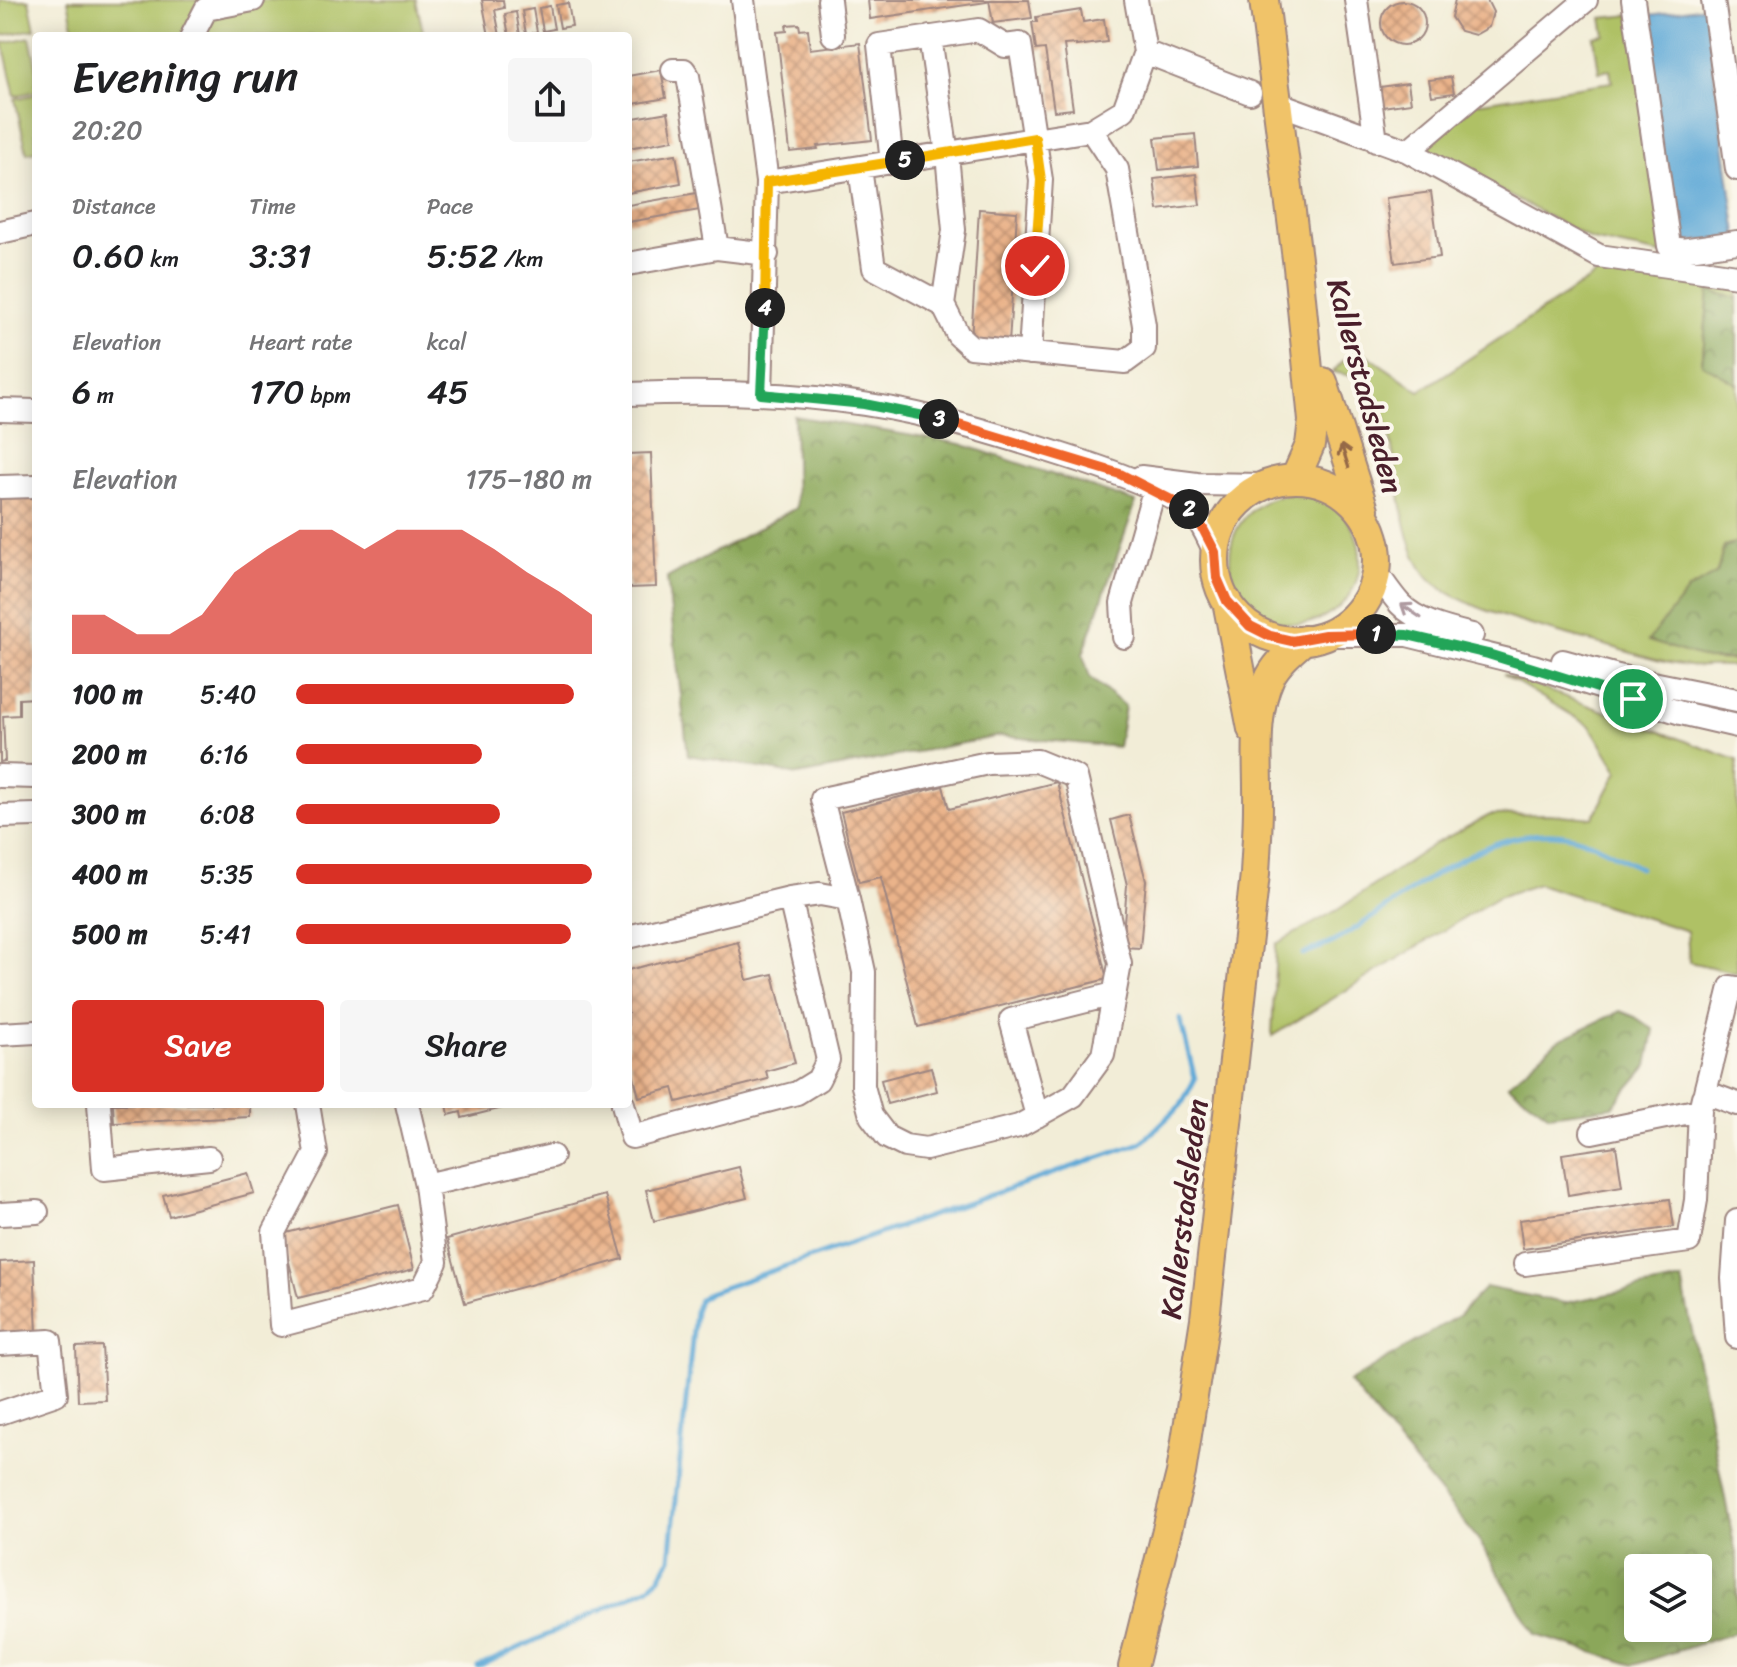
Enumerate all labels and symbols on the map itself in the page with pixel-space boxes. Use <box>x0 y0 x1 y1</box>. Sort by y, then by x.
pin: 5 <box>885 140 925 180</box>
pin <box>1001 232 1069 300</box>
street label: Kallerstadsleden <box>1310 272 1420 500</box>
pin: 4 <box>745 288 785 328</box>
pin: 3 <box>919 399 959 439</box>
one-way arrow <box>1336 444 1351 469</box>
pin: 2 <box>1169 489 1209 529</box>
one-way arrow <box>1401 602 1423 619</box>
pin: 1 <box>1356 614 1396 654</box>
pin <box>1599 665 1667 733</box>
street label: Kallerstadsleden <box>1144 1096 1224 1322</box>

